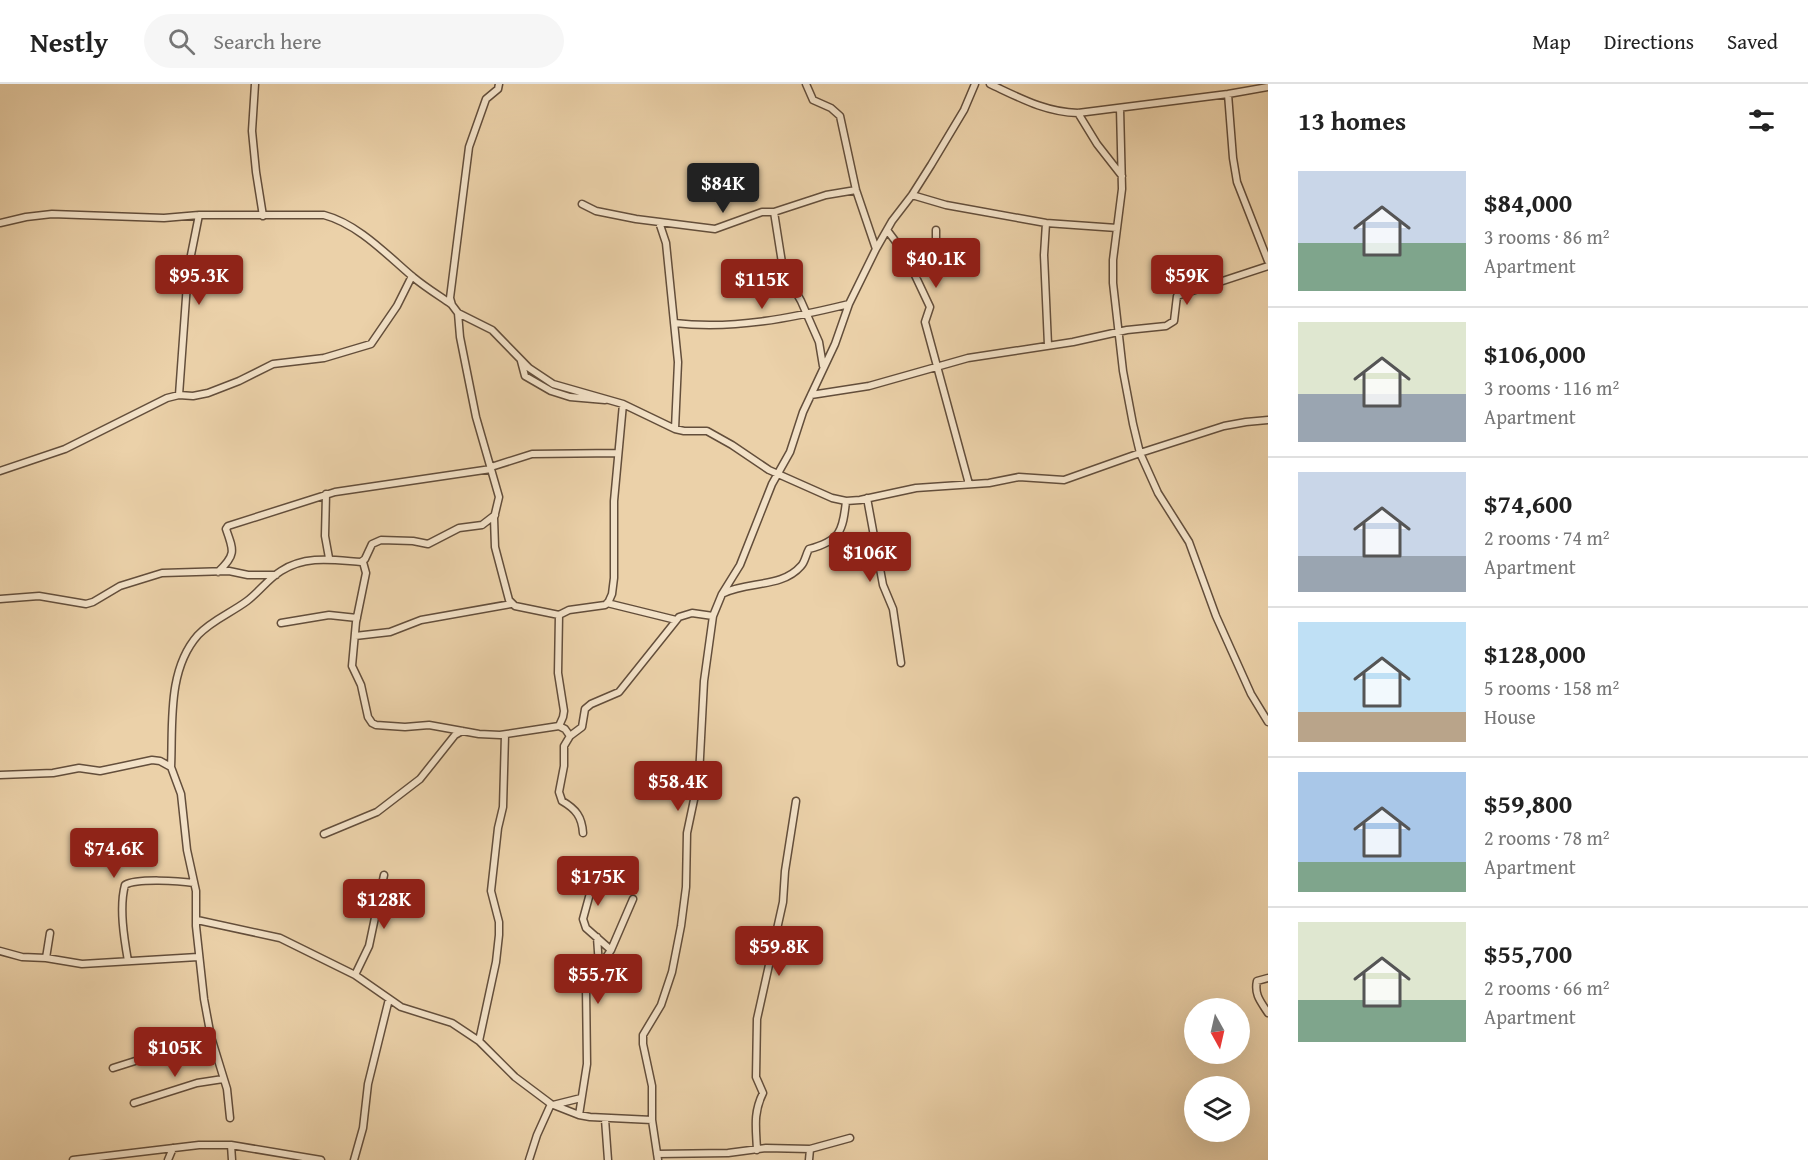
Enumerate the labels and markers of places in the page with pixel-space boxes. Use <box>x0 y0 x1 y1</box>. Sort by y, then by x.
pin: $84K <box>687 163 759 214</box>
pin: $40.1K <box>887 238 985 289</box>
pin: $95.3K <box>150 255 248 306</box>
pin: $59K <box>1151 255 1223 306</box>
pin: $115K <box>720 259 804 310</box>
pin: $106K <box>828 532 912 583</box>
pin: $58.4K <box>629 761 727 812</box>
pin: $74.6K <box>65 828 163 879</box>
pin: $175K <box>556 856 640 907</box>
pin: $128K <box>342 879 426 930</box>
pin: $59.8K <box>730 926 828 977</box>
pin: $55.7K <box>549 954 647 1005</box>
pin: $105K <box>133 1027 217 1078</box>

